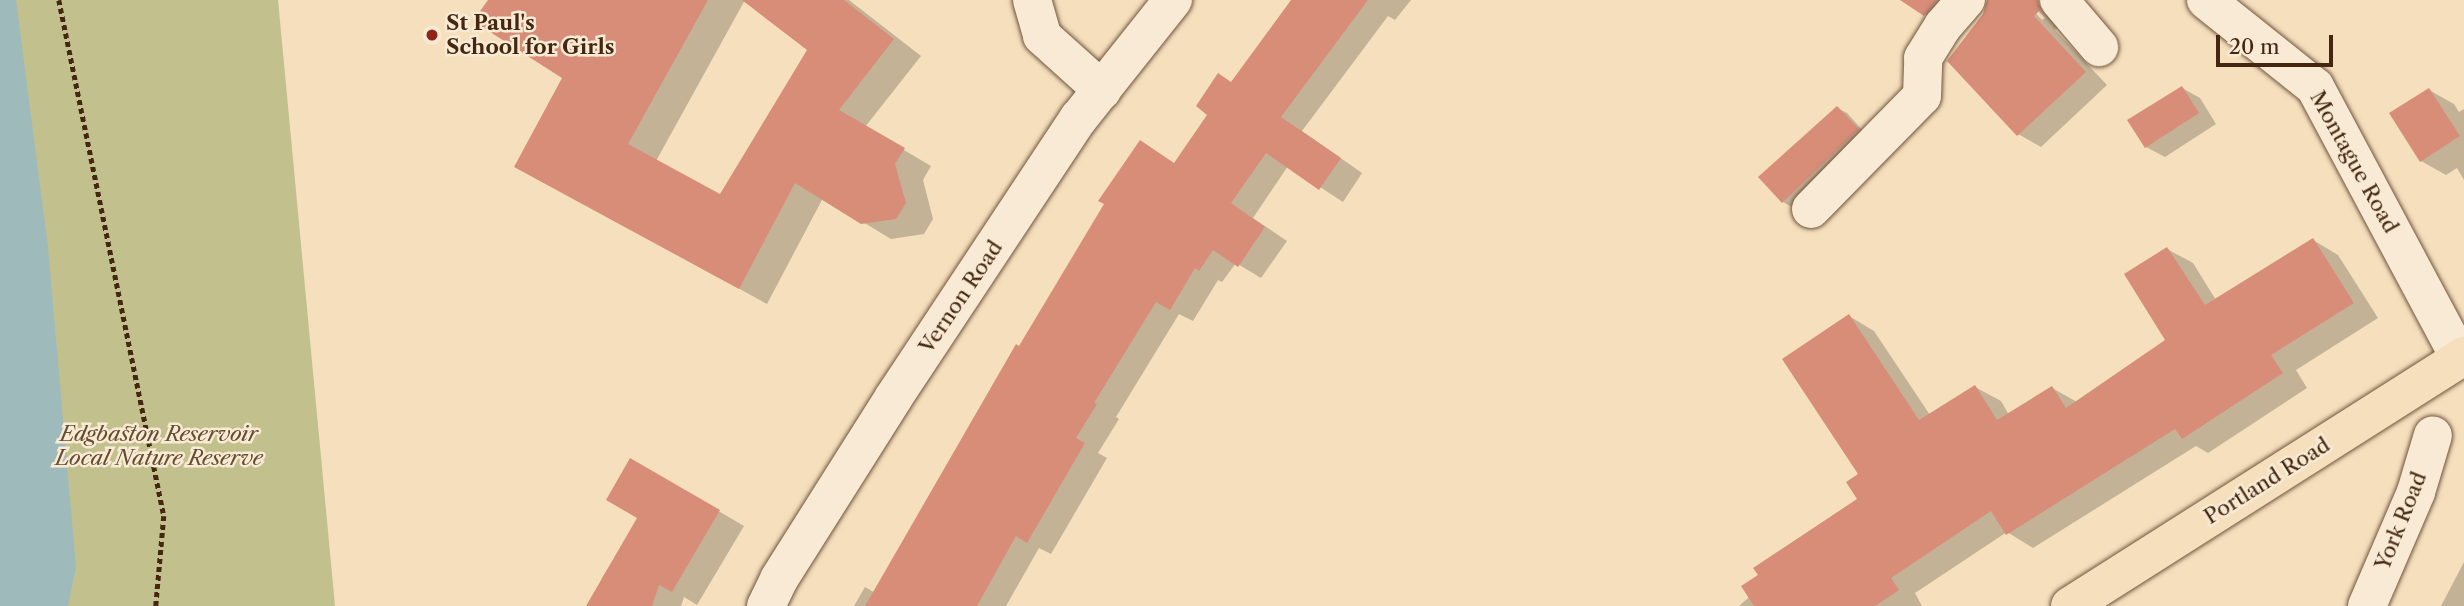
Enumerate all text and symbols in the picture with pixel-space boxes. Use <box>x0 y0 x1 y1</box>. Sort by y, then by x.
place label: St Paul's School for Girls <box>446 10 615 60</box>
scale bar <box>2219 21 2336 65</box>
marker: St Paul's School for Girls <box>424 27 440 43</box>
text: 20 m <box>2229 34 2280 59</box>
street label: Montague Road <box>2305 87 2403 237</box>
street label: Vernon Road <box>914 236 1008 358</box>
park label: Edgbaston Reservoir Local Nature Reserve <box>55 421 263 471</box>
street label: Portland Road <box>2200 432 2334 530</box>
street label: York Road <box>2370 468 2432 574</box>

